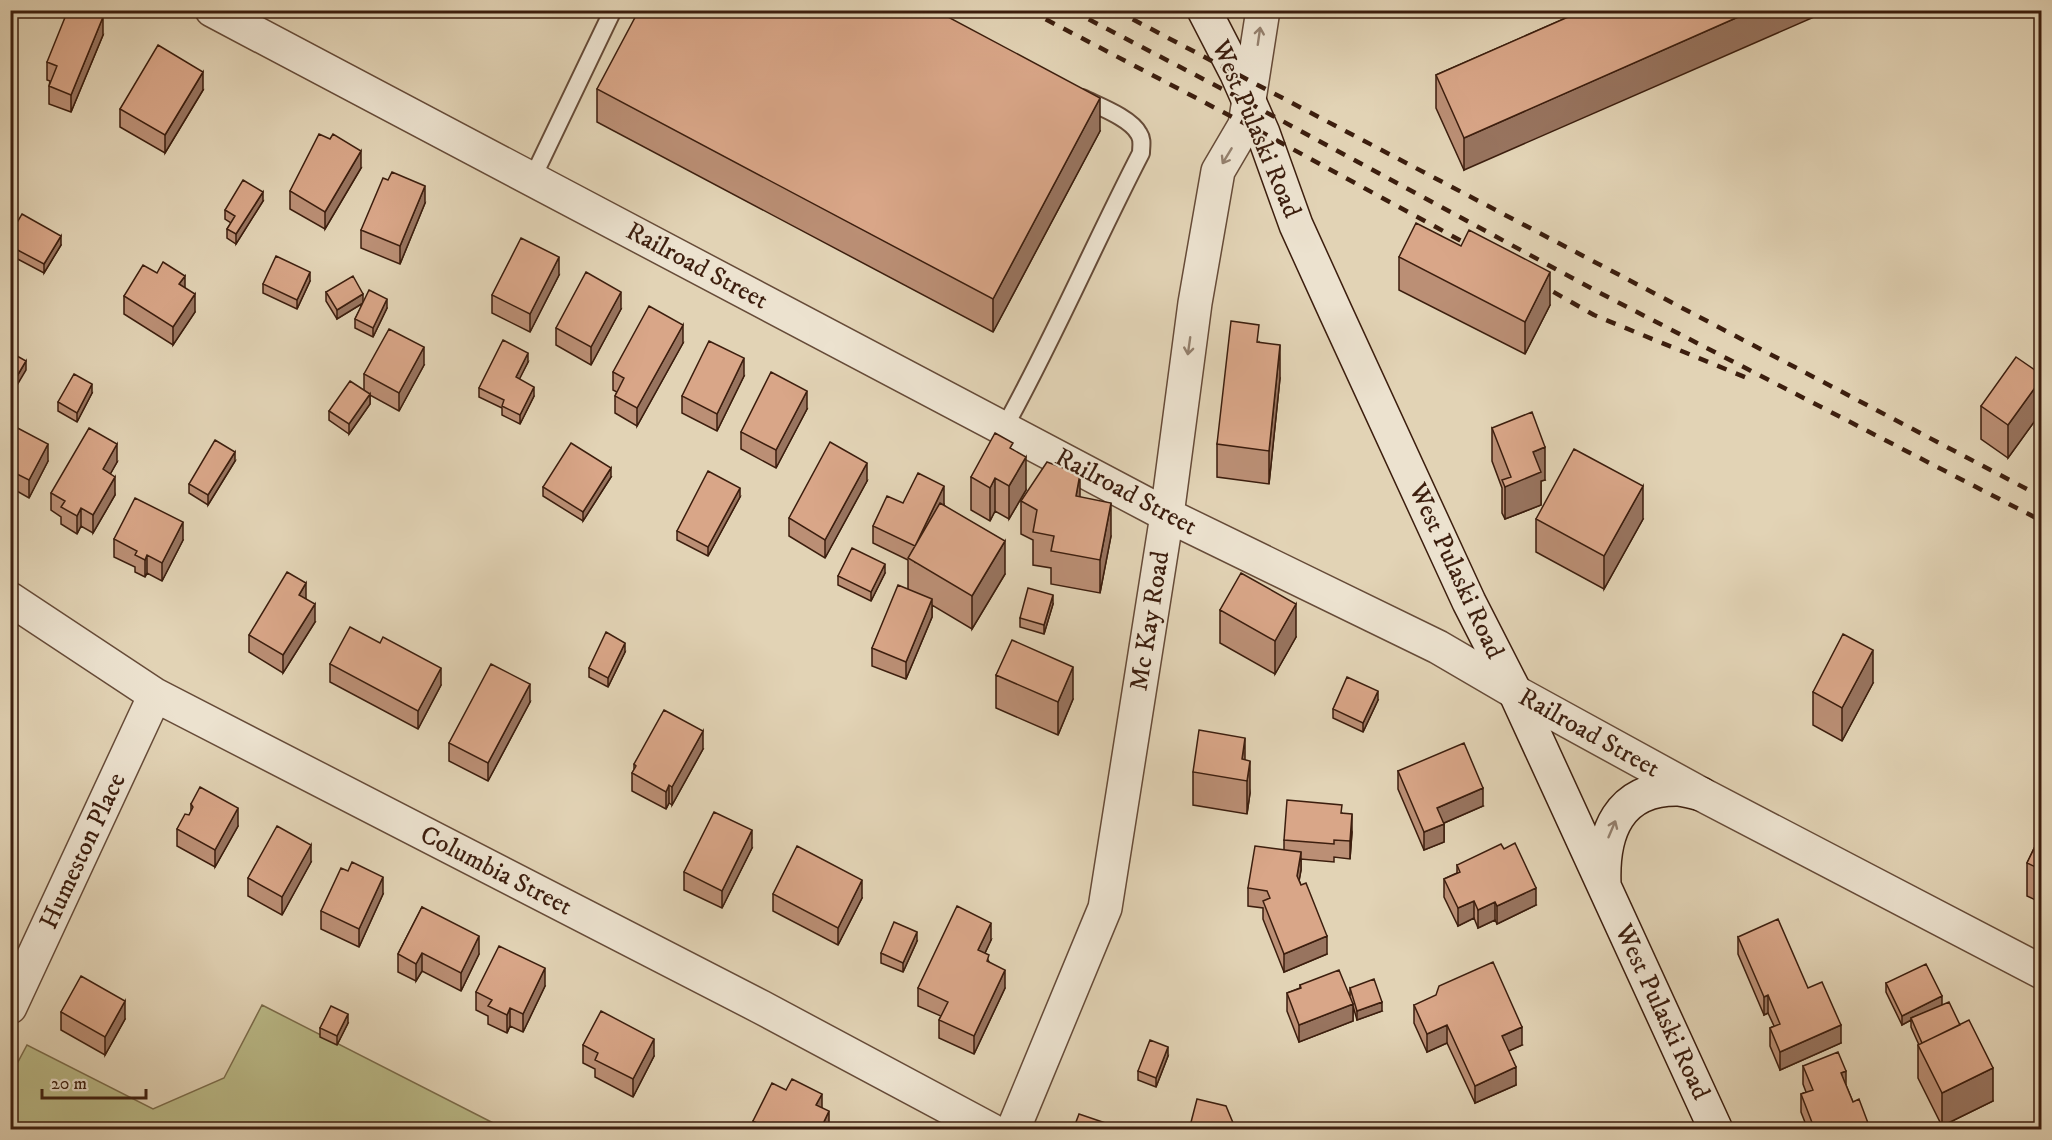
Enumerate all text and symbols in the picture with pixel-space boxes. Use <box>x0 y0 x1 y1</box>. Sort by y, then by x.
one-way arrow <box>1254 27 1265 46</box>
street label: West Pulaski Road <box>1203 34 1308 223</box>
one-way arrow <box>1220 147 1232 164</box>
street label: Railroad Street <box>620 215 774 317</box>
one-way arrow <box>1183 336 1194 356</box>
street label: Railroad Street <box>1049 441 1203 543</box>
street label: West Pulaski Road <box>1400 477 1511 664</box>
street label: Mc Kay Road <box>1123 549 1177 693</box>
street label: Railroad Street <box>1513 681 1665 785</box>
street label: Humeston Place <box>32 768 134 934</box>
street label: Columbia Street <box>414 818 578 924</box>
one-way arrow <box>1607 820 1618 838</box>
street label: West Pulaski Road <box>1606 918 1717 1105</box>
scale bar <box>42 1062 146 1100</box>
text: 20 m <box>51 1073 87 1095</box>

